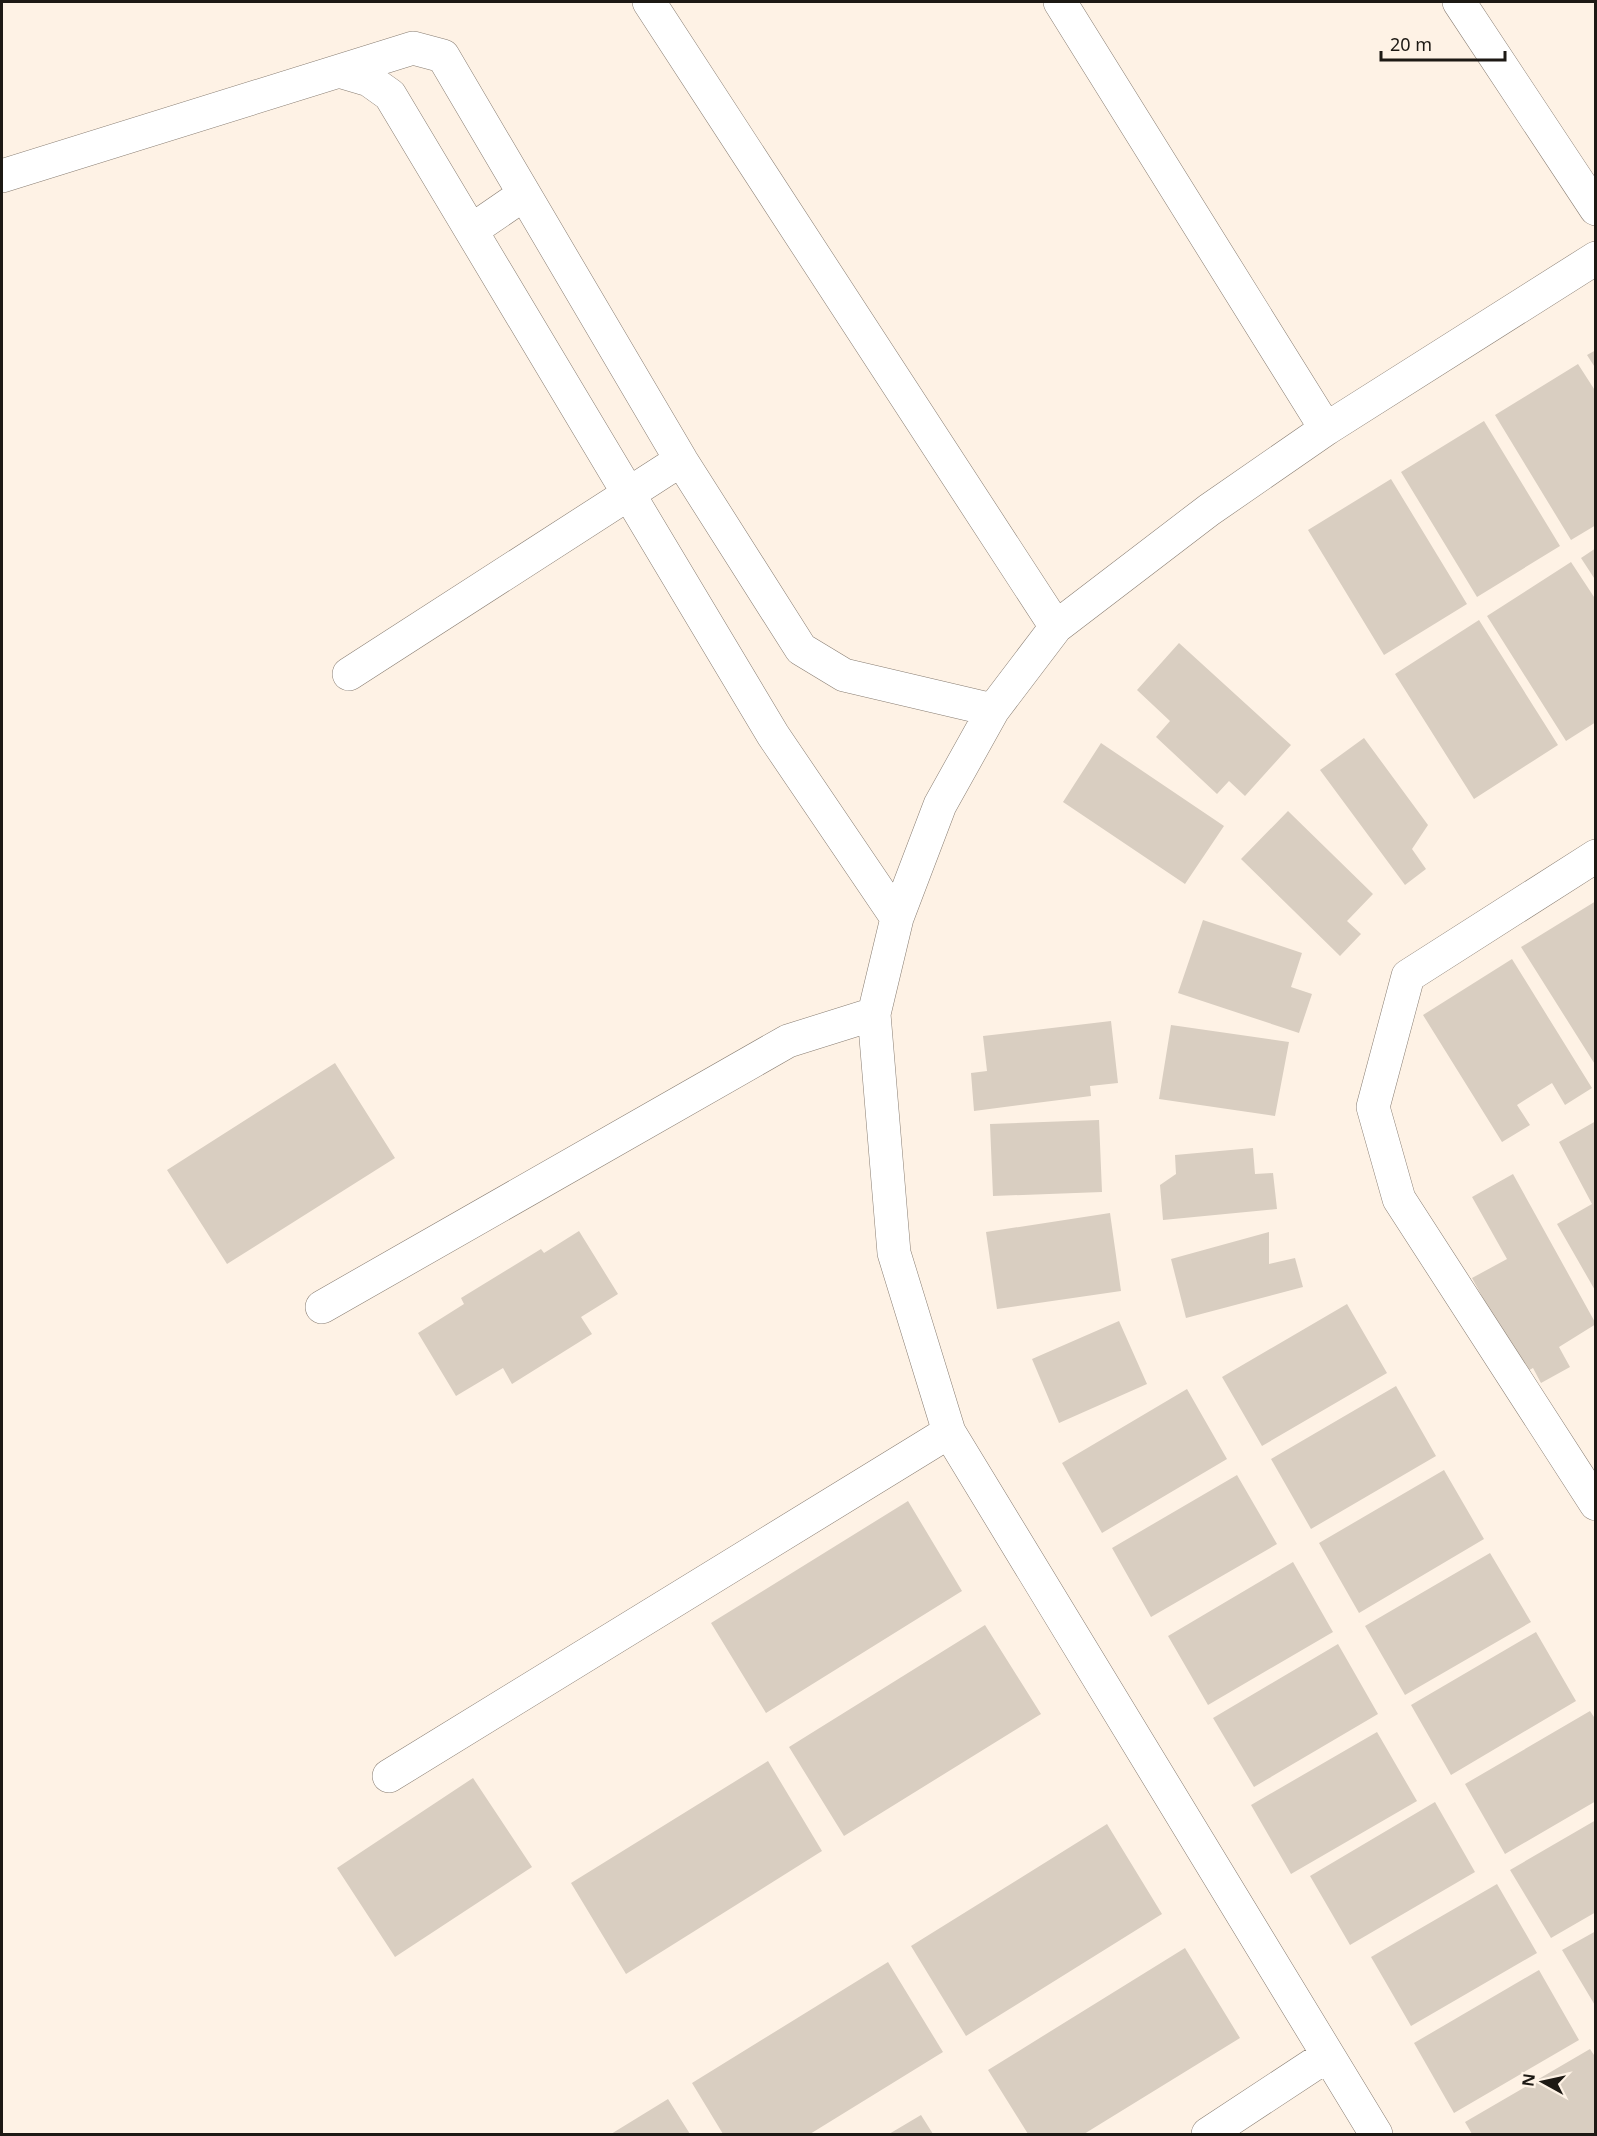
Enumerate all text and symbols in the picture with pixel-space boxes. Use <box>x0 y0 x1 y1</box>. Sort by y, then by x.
scale bar <box>1381 24 1506 62</box>
text: 20 m <box>1390 32 1432 56</box>
north arrow <box>1513 2052 1573 2112</box>
text: N <box>1516 2072 1540 2088</box>

